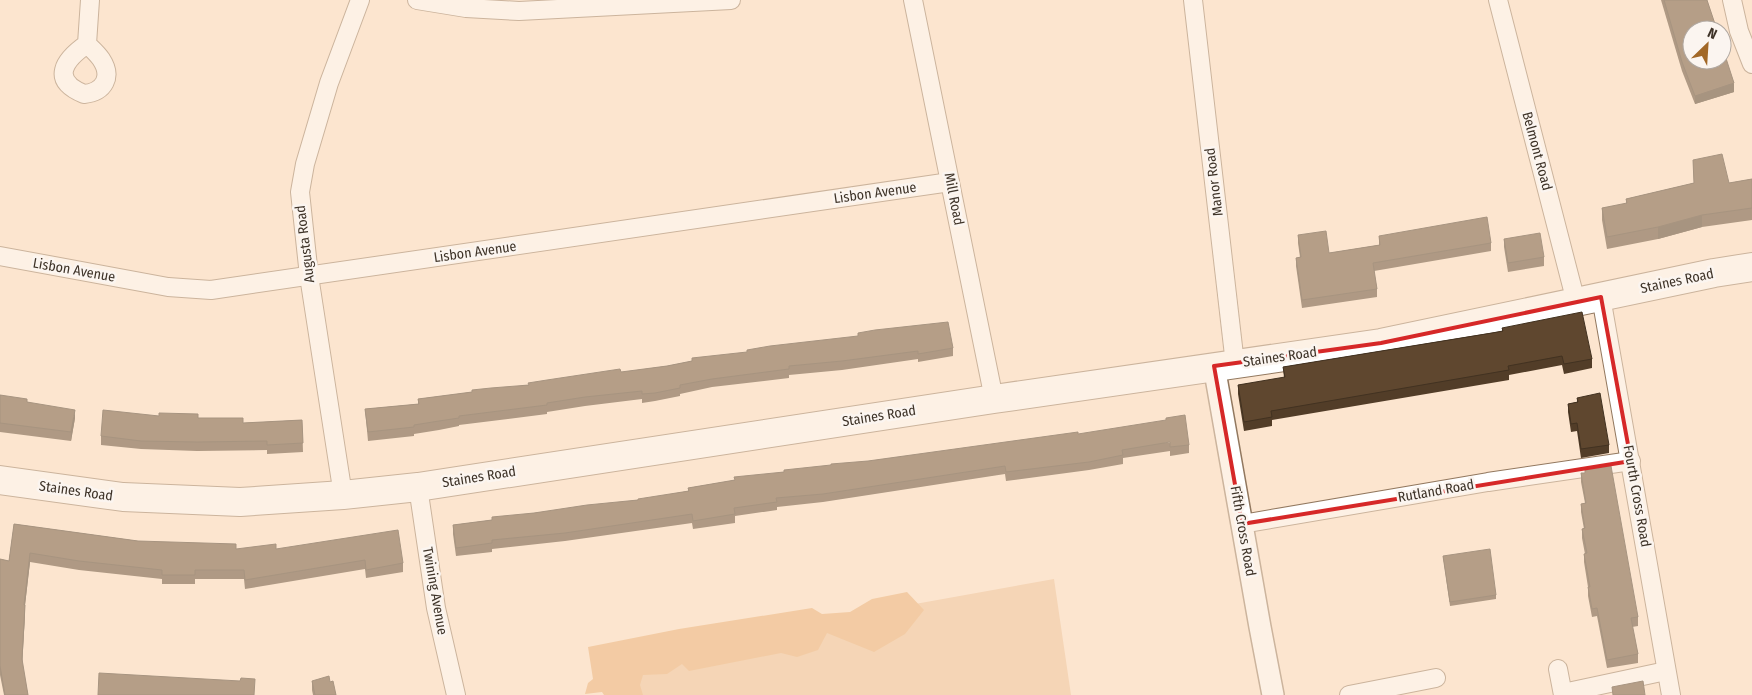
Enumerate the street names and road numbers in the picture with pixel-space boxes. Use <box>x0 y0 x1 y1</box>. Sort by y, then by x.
street label: Belmont Road <box>1518 110 1556 192</box>
street label: Manor Road <box>1201 147 1227 217</box>
street label: Mill Road <box>941 171 967 227</box>
street label: Lisbon Avenue <box>833 179 917 207</box>
street label: Augusta Road <box>292 204 318 284</box>
street label: Lisbon Avenue <box>433 238 517 266</box>
street label: Lisbon Avenue <box>32 254 117 286</box>
street label: Staines Road <box>1639 265 1715 297</box>
street label: Staines Road <box>1242 343 1318 371</box>
street label: Staines Road <box>841 402 917 430</box>
street label: Fourth Cross Road <box>1620 444 1654 548</box>
street label: Staines Road <box>441 463 517 491</box>
street label: Rutland Road <box>1397 476 1475 506</box>
street label: Staines Road <box>38 477 114 505</box>
street label: Fifth Cross Road <box>1227 484 1259 578</box>
street label: Twining Avenue <box>419 546 451 636</box>

